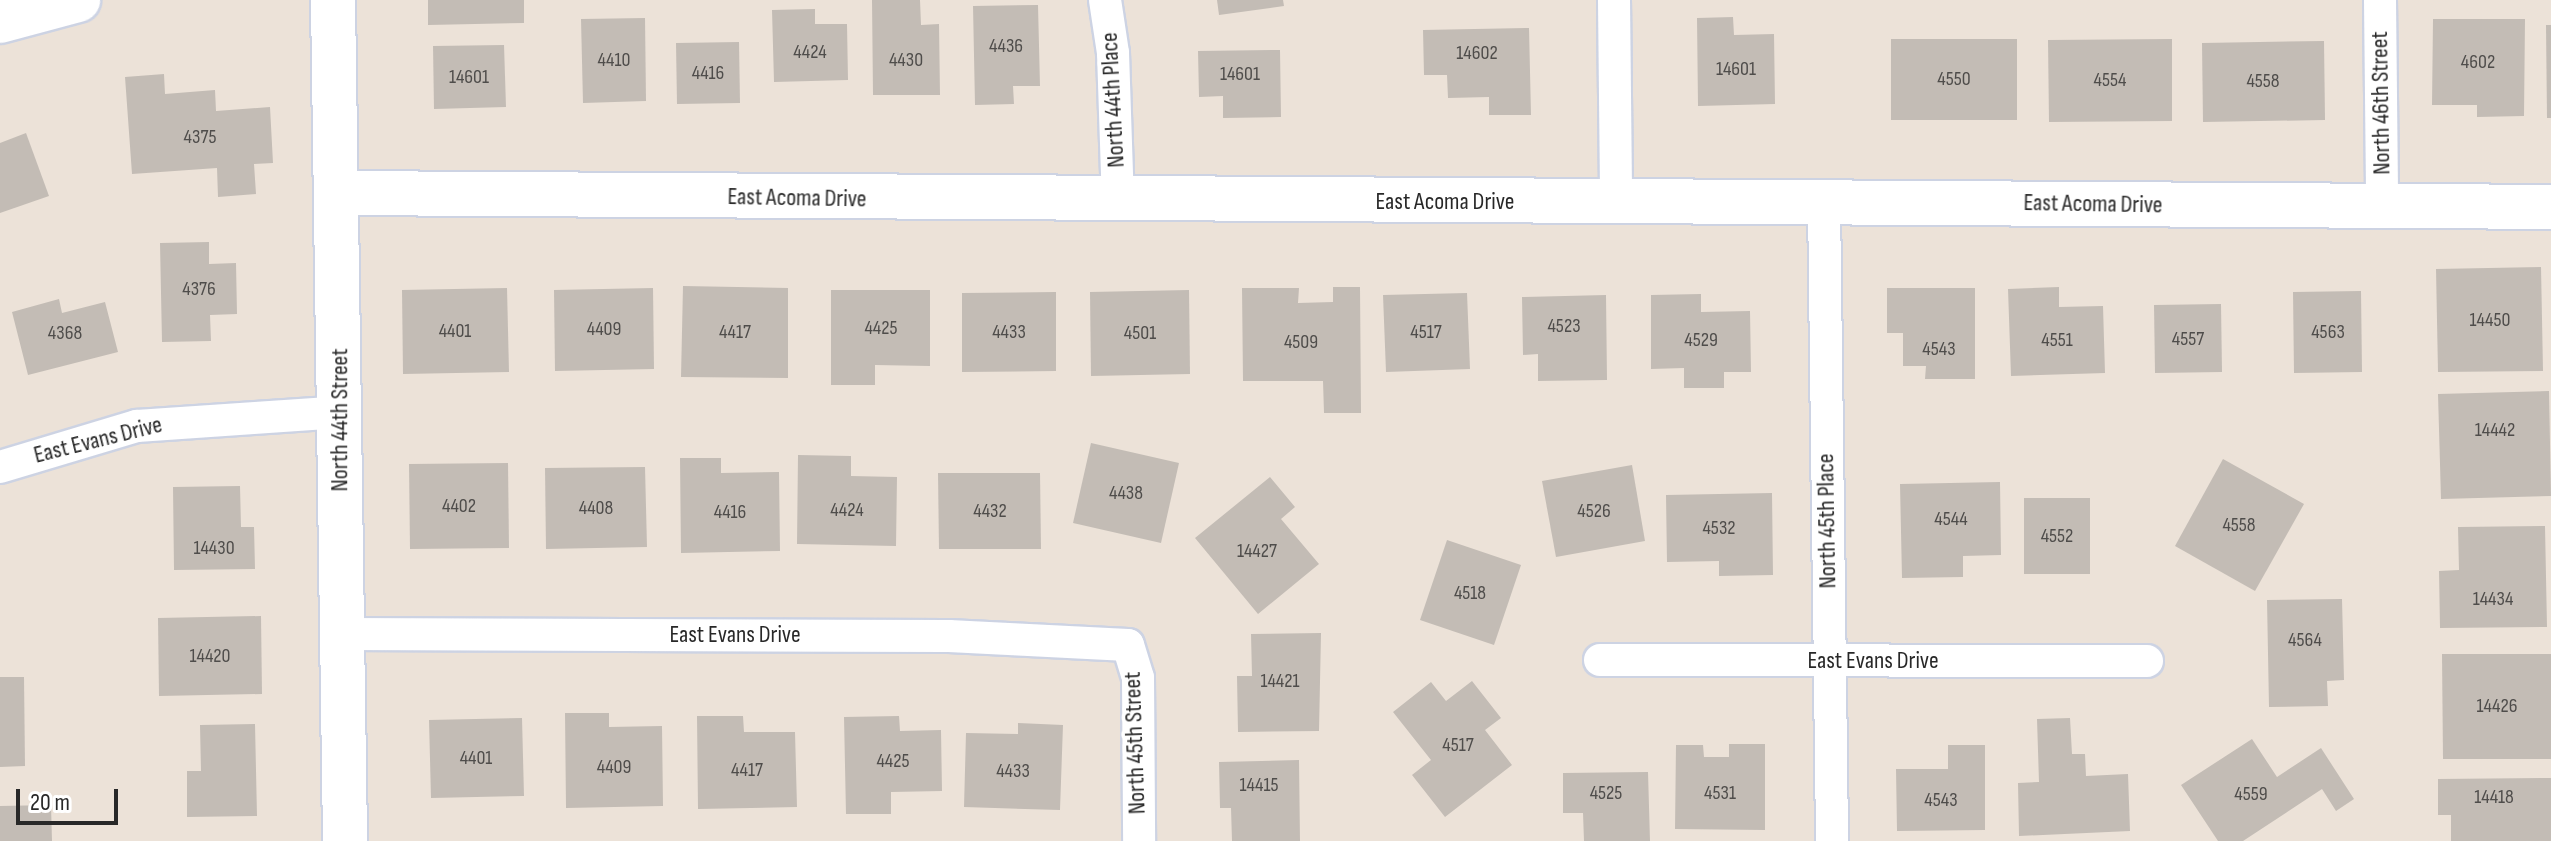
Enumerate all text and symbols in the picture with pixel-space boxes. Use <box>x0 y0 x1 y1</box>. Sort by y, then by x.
street label: North 46th Street <box>2365 31 2397 175</box>
street label: North 44th Place <box>1095 32 1131 168</box>
house number: 4436 <box>989 34 1023 58</box>
house number: 4424 <box>793 40 827 64</box>
house number: 14602 <box>1456 41 1498 65</box>
house number: 4410 <box>598 48 630 72</box>
house number: 4430 <box>889 48 923 72</box>
house number: 4602 <box>2461 50 2495 74</box>
house number: 14601 <box>1716 57 1756 81</box>
house number: 4416 <box>692 61 724 85</box>
house number: 14601 <box>1220 62 1260 86</box>
house number: 14601 <box>449 65 489 89</box>
house number: 4550 <box>1937 67 1971 91</box>
house number: 4554 <box>2094 68 2126 92</box>
house number: 4558 <box>2246 69 2280 93</box>
house number: 4375 <box>184 125 216 149</box>
street label: East Acoma Drive <box>727 182 867 214</box>
street label: East Acoma Drive <box>1376 188 1514 216</box>
street label: East Acoma Drive <box>2023 188 2163 220</box>
house number: 4376 <box>182 277 216 301</box>
house number: 14450 <box>2470 308 2510 332</box>
house number: 4523 <box>1547 314 1581 338</box>
house number: 4425 <box>864 316 898 340</box>
house number: 4409 <box>587 317 621 341</box>
house number: 4401 <box>439 319 471 343</box>
house number: 4417 <box>719 320 751 344</box>
house number: 4433 <box>992 320 1026 344</box>
house number: 4517 <box>1410 320 1442 344</box>
house number: 4563 <box>2311 320 2345 344</box>
house number: 4368 <box>48 321 82 345</box>
house number: 4501 <box>1124 321 1156 345</box>
house number: 4557 <box>2172 327 2204 351</box>
house number: 4529 <box>1684 328 1718 352</box>
house number: 4551 <box>2041 328 2073 352</box>
house number: 4509 <box>1284 330 1318 354</box>
house number: 4543 <box>1922 337 1956 361</box>
street label: North 44th Street <box>326 349 354 491</box>
street label: East Evans Drive <box>31 410 165 470</box>
house number: 14442 <box>2475 418 2515 442</box>
street label: North 45th Place <box>1811 453 1843 589</box>
house number: 4438 <box>1109 481 1143 505</box>
house number: 4402 <box>442 494 476 518</box>
house number: 4408 <box>579 496 613 520</box>
house number: 4424 <box>830 498 864 522</box>
house number: 4432 <box>973 499 1007 523</box>
house number: 4526 <box>1577 499 1611 523</box>
house number: 4416 <box>714 500 746 524</box>
house number: 4544 <box>1934 507 1968 531</box>
house number: 4558 <box>2222 513 2256 537</box>
house number: 4532 <box>1702 516 1736 540</box>
house number: 4552 <box>2041 524 2073 548</box>
house number: 14430 <box>193 536 235 560</box>
house number: 14427 <box>1237 539 1277 563</box>
house number: 4518 <box>1454 581 1486 605</box>
house number: 14434 <box>2473 587 2513 611</box>
street label: East Evans Drive <box>669 621 801 649</box>
house number: 4564 <box>2288 628 2322 652</box>
house number: 14420 <box>189 644 231 668</box>
street label: East Evans Drive <box>1807 647 1939 675</box>
house number: 14421 <box>1260 669 1300 693</box>
street label: North 45th Street <box>1118 671 1152 815</box>
house number: 14426 <box>2477 694 2517 718</box>
house number: 4517 <box>1442 733 1474 757</box>
house number: 4401 <box>460 746 492 770</box>
house number: 4425 <box>876 749 910 773</box>
house number: 4409 <box>597 755 631 779</box>
house number: 4417 <box>731 758 763 782</box>
house number: 4433 <box>996 759 1030 783</box>
scale bar <box>20 773 122 823</box>
house number: 14415 <box>1240 773 1278 797</box>
house number: 4525 <box>1590 781 1622 805</box>
house number: 4531 <box>1704 781 1736 805</box>
house number: 4559 <box>2234 782 2268 806</box>
house number: 14418 <box>2474 785 2514 809</box>
text: 20 m <box>30 788 70 817</box>
house number: 4543 <box>1924 788 1958 812</box>

